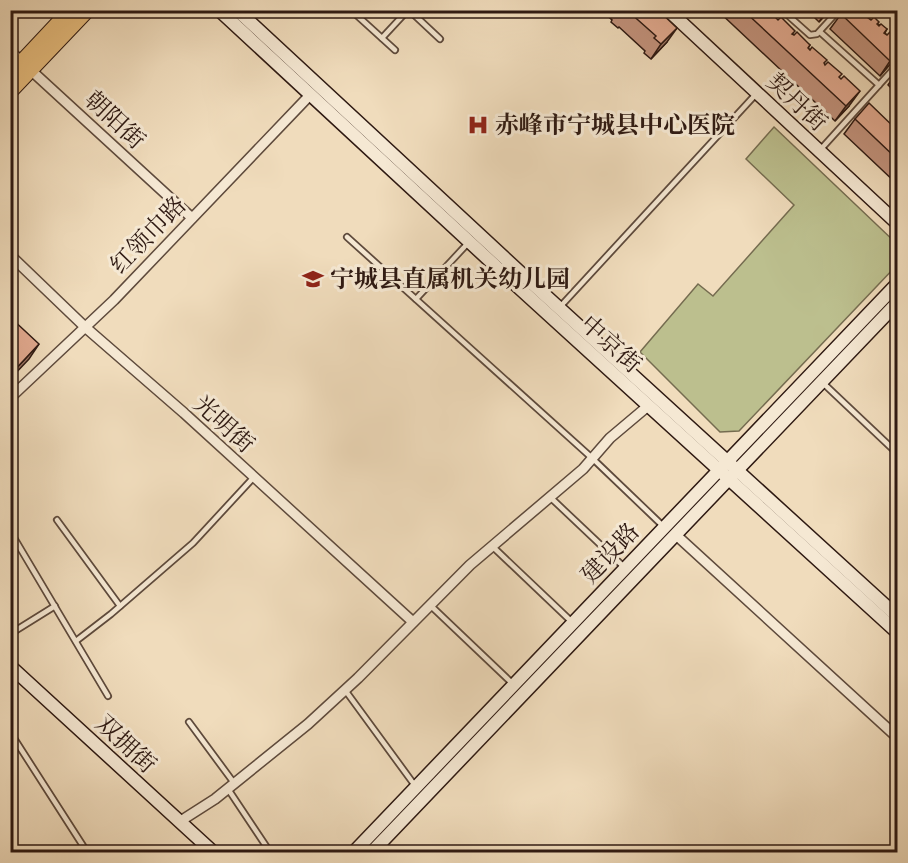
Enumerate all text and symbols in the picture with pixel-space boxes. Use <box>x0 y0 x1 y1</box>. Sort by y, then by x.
street label: 契丹街 <box>759 64 836 139</box>
street label: 朝阳街 <box>77 82 154 157</box>
place label: 赤峰市宁城县中心医院 <box>495 107 735 142</box>
hospital icon: 赤峰市宁城县中心医院 <box>466 113 490 137</box>
street label: 红领巾路 <box>102 188 194 281</box>
place label: 宁城县直属机关幼儿园 <box>330 261 570 296</box>
school or university icon: 宁城县直属机关幼儿园 <box>301 267 325 291</box>
street label: 中京街 <box>573 307 650 381</box>
street label: 光明街 <box>186 387 263 461</box>
street label: 建设路 <box>572 514 647 591</box>
street label: 双拥街 <box>88 706 165 781</box>

